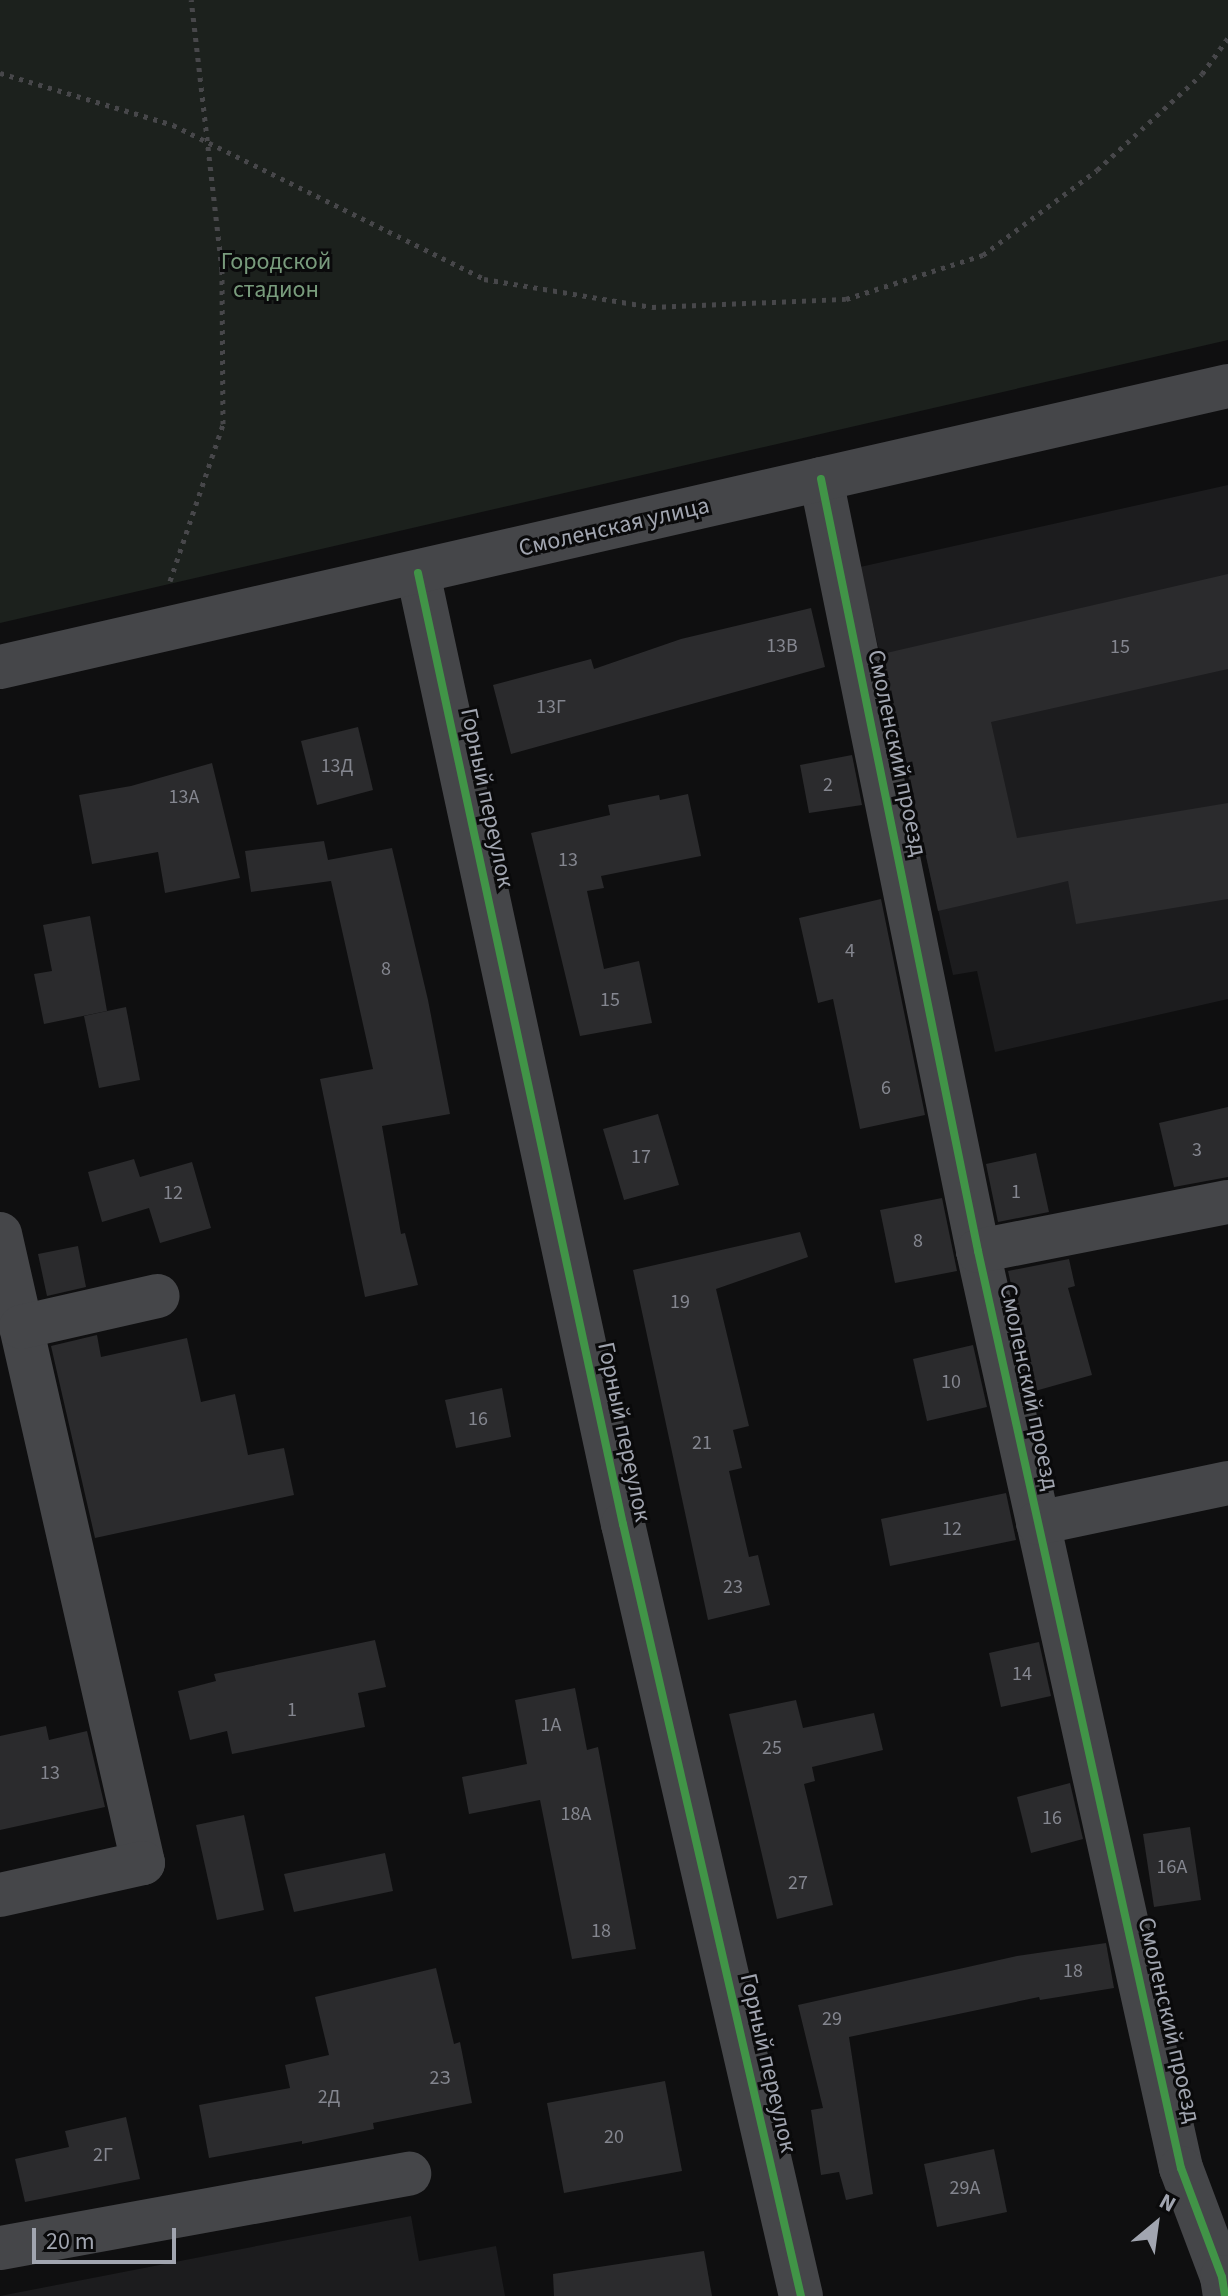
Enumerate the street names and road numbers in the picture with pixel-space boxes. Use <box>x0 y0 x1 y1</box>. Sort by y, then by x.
street label: Смоленская улица <box>516 491 712 563</box>
street label: Смоленский проезд <box>861 647 933 859</box>
street label: Горный переулок <box>454 706 520 890</box>
street label: Смоленский проезд <box>993 1281 1065 1493</box>
street label: Горный переулок <box>591 1340 657 1524</box>
street label: Смоленский проезд <box>1131 1914 1207 2126</box>
street label: Горный переулок <box>733 1971 803 2155</box>

